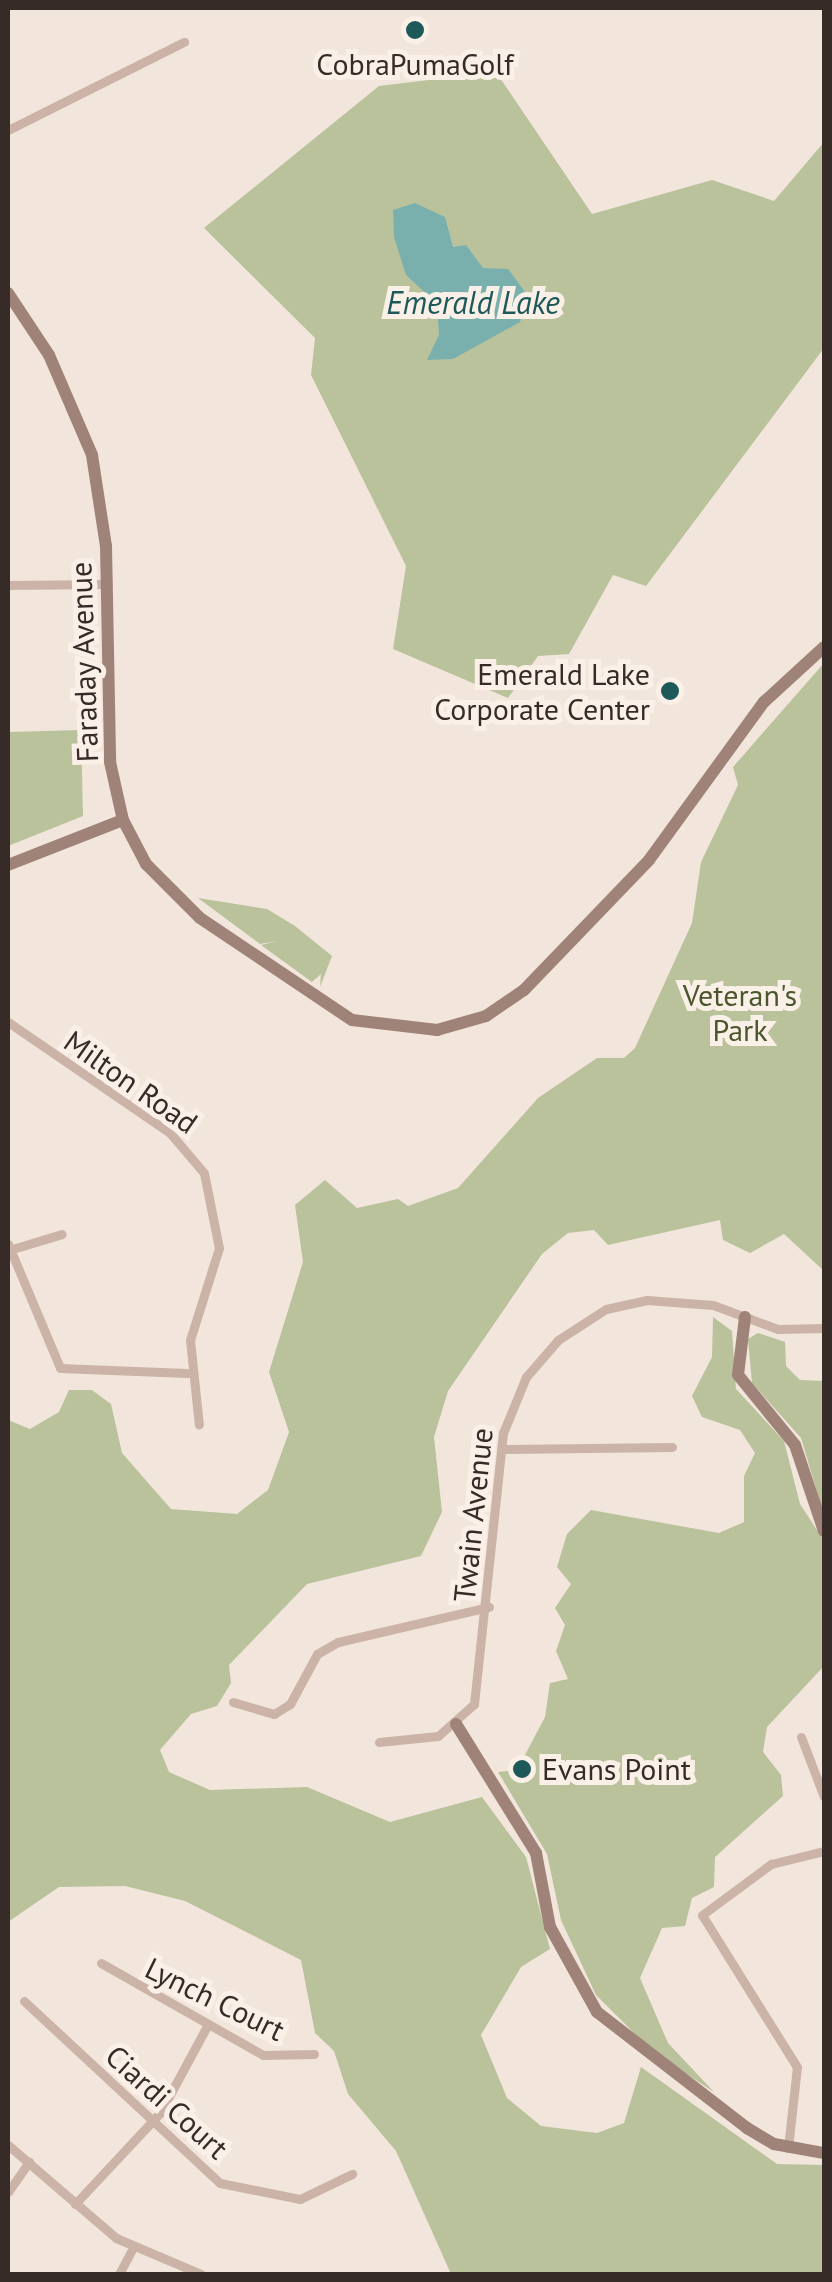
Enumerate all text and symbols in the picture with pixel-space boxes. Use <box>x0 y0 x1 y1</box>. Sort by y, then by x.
marker: CobraPumaGolf <box>404 19 426 41</box>
place label: CobraPumaGolf <box>316 46 514 82</box>
water label: Emerald Lake <box>386 283 560 321</box>
street label: Faraday Avenue <box>62 560 106 764</box>
place label: Emerald Lake Corporate Center <box>434 656 650 726</box>
marker: Emerald Lake Corporate Center <box>659 680 681 702</box>
park label: Veteran's Park <box>683 977 797 1048</box>
street label: Milton Road <box>57 1023 205 1141</box>
street label: Twain Avenue <box>446 1426 500 1604</box>
place label: Evans Point <box>542 1751 691 1787</box>
marker: Evans Point <box>511 1758 533 1780</box>
street label: Lynch Court <box>139 1950 291 2048</box>
street label: Ciardi Court <box>98 2038 236 2166</box>

